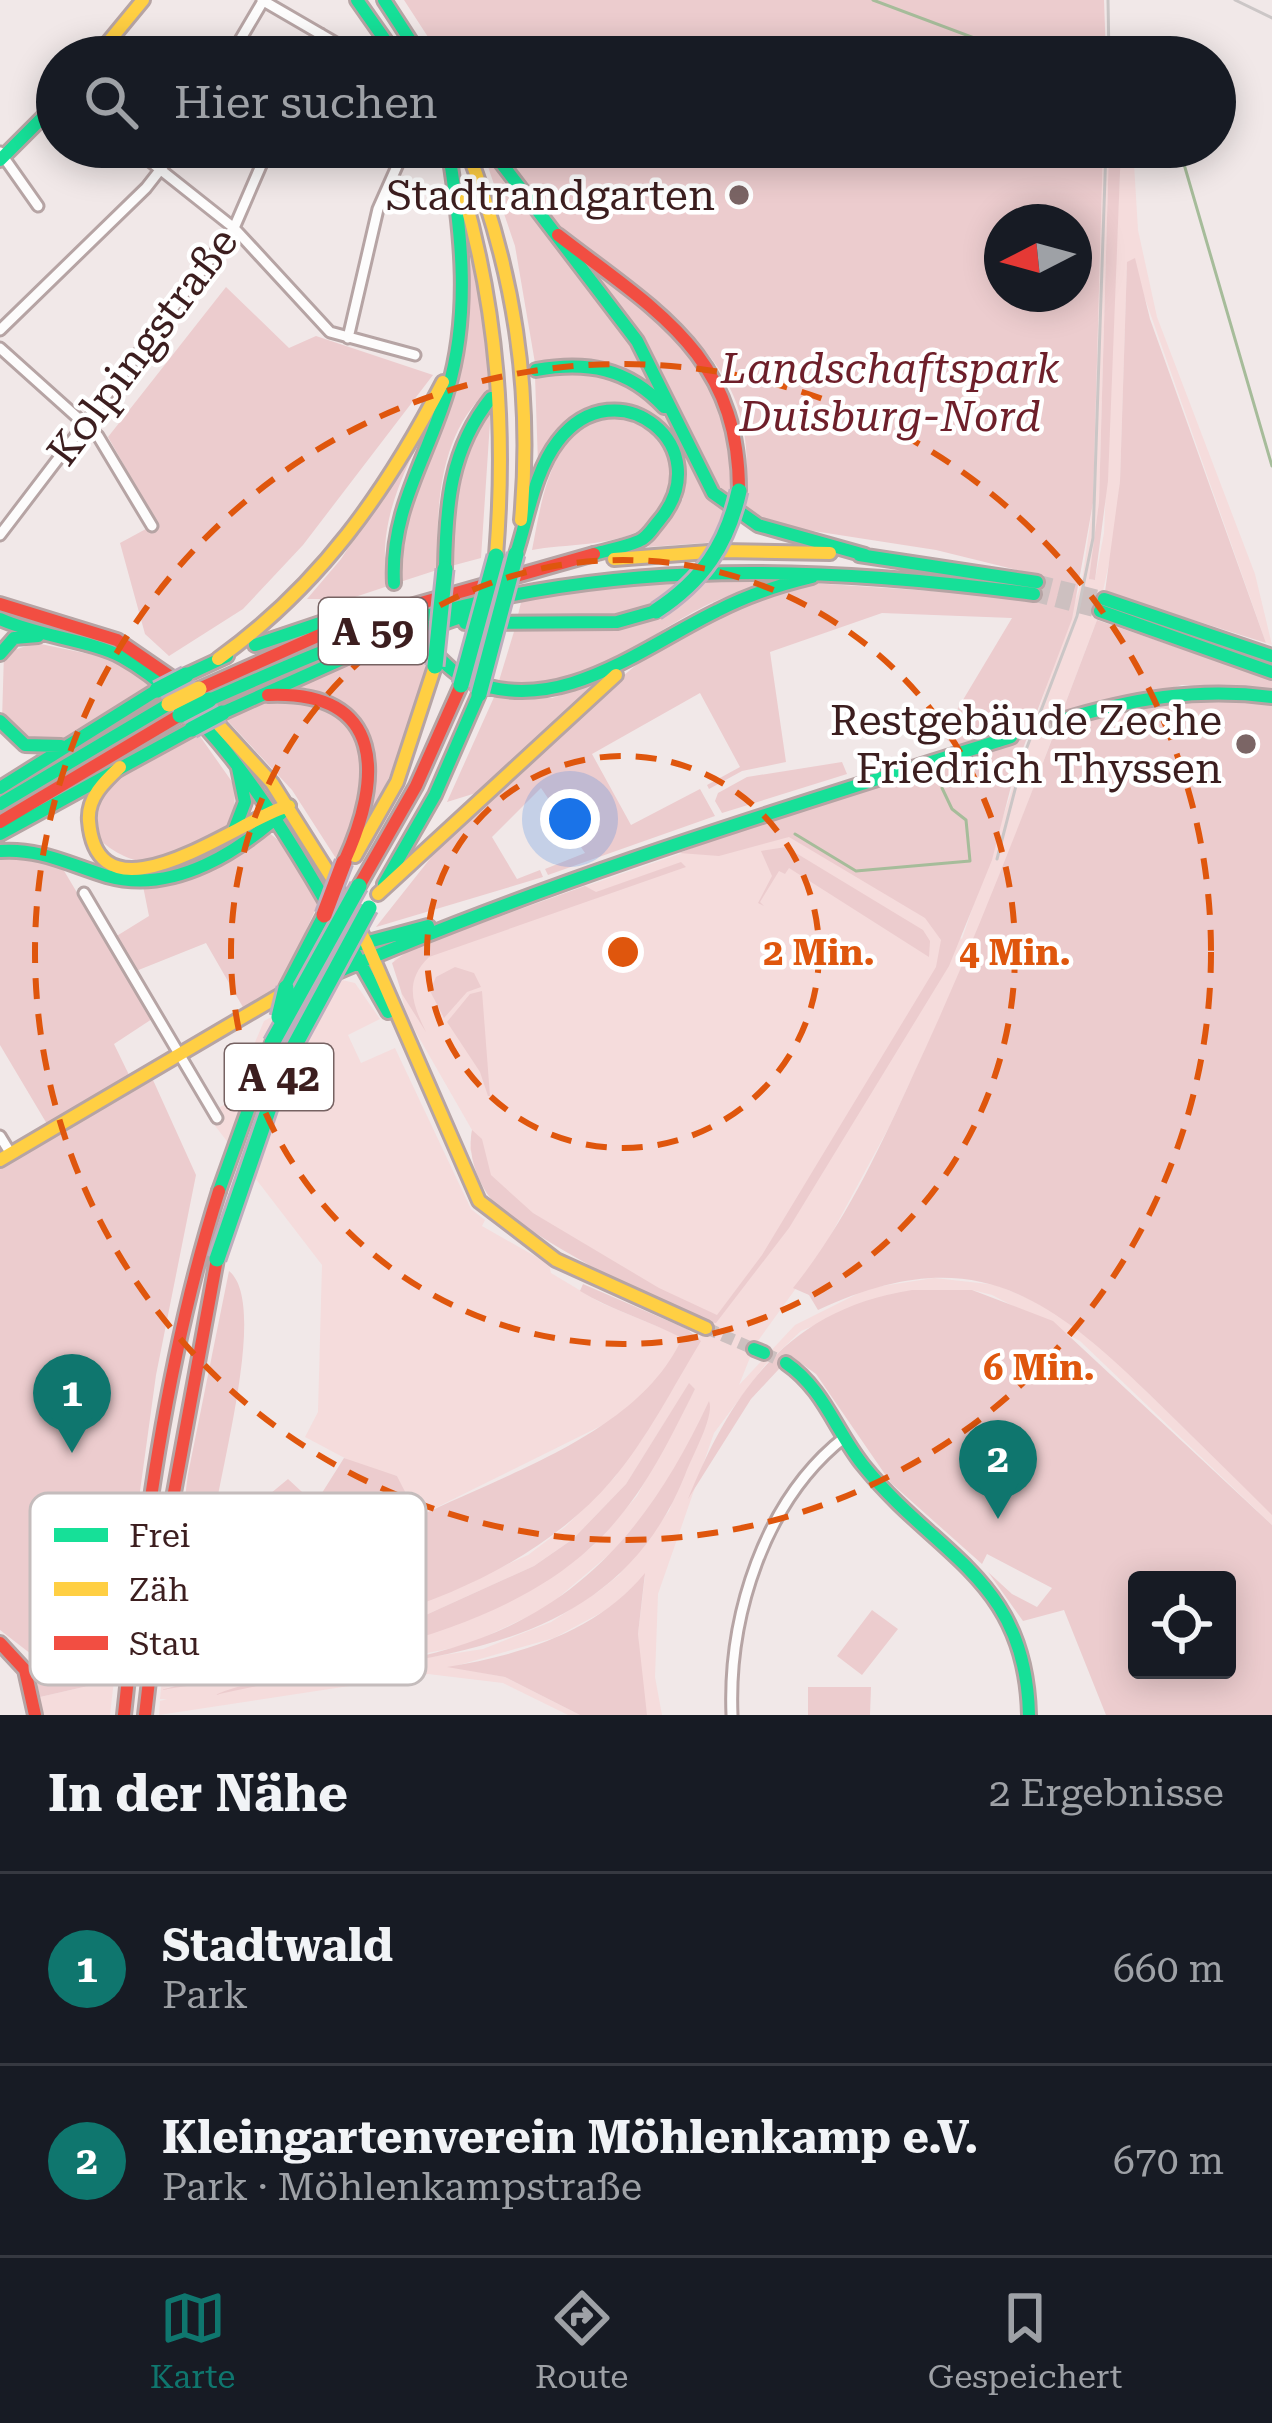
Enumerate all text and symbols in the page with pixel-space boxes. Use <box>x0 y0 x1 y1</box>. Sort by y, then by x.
search box <box>36 36 1236 168</box>
icon: search <box>78 69 144 135</box>
text: Hier suchen <box>174 76 438 129</box>
place label: Stadtrandgarten <box>386 171 715 220</box>
marker: Stadtrandgarten <box>726 182 752 208</box>
north arrow <box>984 204 1092 312</box>
street label: Kolpingstraße <box>37 218 248 475</box>
park label: Landschaftspark Duisburg-Nord <box>720 344 1060 441</box>
road number: A 59 <box>319 598 427 664</box>
place label: Restgebäude Zeche Friedrich Thyssen <box>830 696 1222 793</box>
marker: Restgebäude Zeche Friedrich Thyssen <box>1233 731 1259 757</box>
your location <box>540 789 600 849</box>
centre of rings <box>602 931 644 973</box>
text: 2 Min. <box>763 932 875 974</box>
text: 4 Min. <box>959 932 1071 974</box>
road number: A 42 <box>225 1044 333 1110</box>
text: 6 Min. <box>983 1347 1095 1389</box>
pin: 1 <box>33 1354 111 1453</box>
pin: 2 <box>959 1420 1037 1519</box>
legend <box>30 1493 426 1685</box>
text: Frei <box>129 1516 190 1555</box>
text: Zäh <box>129 1570 189 1609</box>
map controls <box>1128 1571 1236 1679</box>
button: locate <box>1128 1571 1236 1679</box>
text: Stau <box>129 1624 200 1663</box>
text: In der Nähe <box>48 1764 348 1823</box>
text: 2 Ergebnisse <box>989 1770 1224 1816</box>
text: Stadtwald <box>162 1919 393 1972</box>
text: 1 <box>76 1946 98 1992</box>
text: 660 m <box>1113 1946 1224 1992</box>
text: Park <box>162 1972 248 2018</box>
text: Kleingartenverein Möhlenkamp e.V. <box>162 2111 978 2164</box>
text: 2 <box>76 2138 98 2184</box>
text: 670 m <box>1113 2138 1224 2184</box>
text: Park · Möhlenkampstraße <box>162 2164 642 2210</box>
tab: Karte <box>150 2285 235 2396</box>
tab: Route <box>535 2285 628 2396</box>
tab: Gespeichert <box>928 2285 1122 2396</box>

